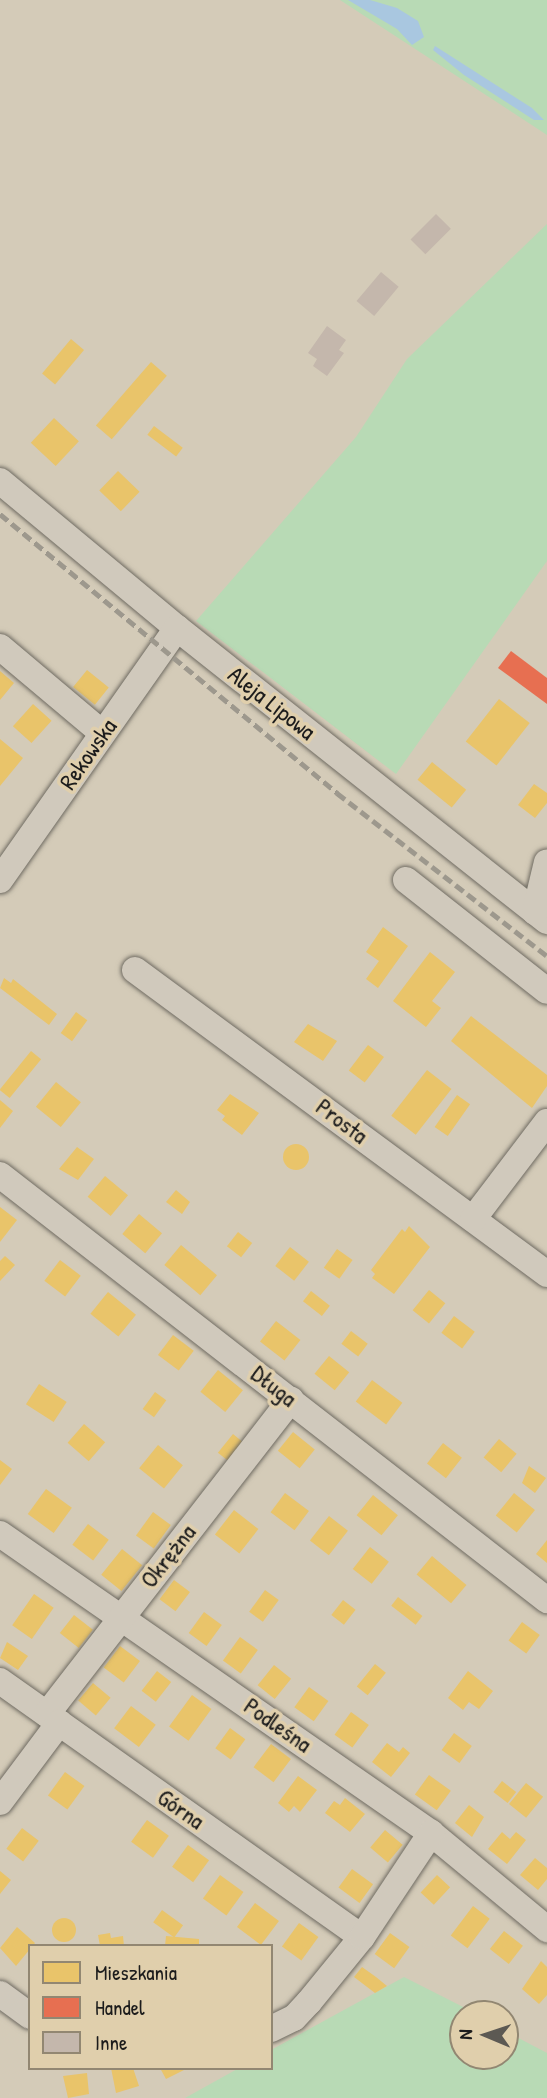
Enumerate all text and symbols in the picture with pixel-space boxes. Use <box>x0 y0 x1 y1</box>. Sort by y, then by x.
street label: Aleja Lipowa <box>223 660 321 746</box>
street label: Rekowska <box>53 713 123 795</box>
street label: Prosta <box>310 1092 374 1150</box>
street label: Długa <box>245 1359 303 1413</box>
street label: Okrężna <box>134 1519 202 1593</box>
street label: Podleśna <box>239 1691 317 1759</box>
street label: Górna <box>152 1783 210 1835</box>
legend <box>28 1944 273 2070</box>
text: Mieszkania <box>95 1958 177 1987</box>
text: Handel <box>95 1993 145 2022</box>
north arrow <box>449 2000 519 2070</box>
text: Inne <box>95 2028 127 2057</box>
text: N <box>452 2029 478 2040</box>

